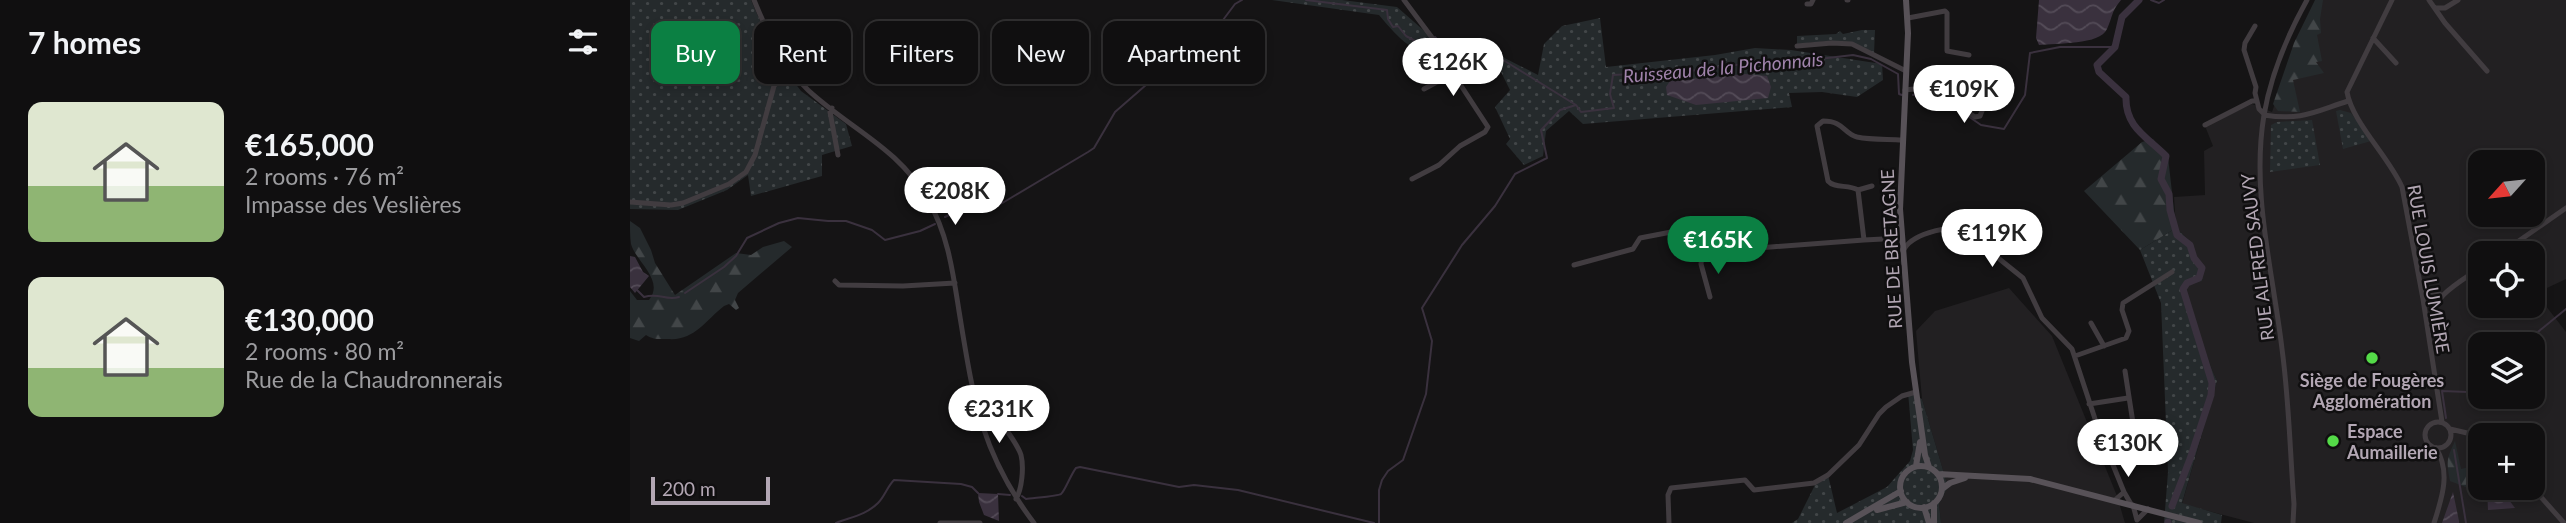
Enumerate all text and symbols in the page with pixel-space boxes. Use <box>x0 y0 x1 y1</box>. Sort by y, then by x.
chip: Buy <box>651 21 740 84</box>
chip: Rent <box>754 21 851 84</box>
chip: Filters <box>865 21 978 84</box>
chip: New <box>992 21 1089 84</box>
chip: Apartment <box>1103 21 1265 84</box>
icon: filters <box>564 23 602 61</box>
text: 7 homes <box>28 24 141 60</box>
pin: €126K <box>1404 38 1502 98</box>
text: €126K <box>1418 47 1488 75</box>
water label: Ruisseau de la Pichonnais <box>1622 47 1825 87</box>
pin: €109K <box>1915 66 2013 125</box>
text: €109K <box>1929 74 1999 102</box>
text: €165,000 <box>245 126 374 162</box>
icon: home <box>84 130 168 214</box>
north arrow <box>2468 150 2544 228</box>
map controls <box>2468 150 2545 500</box>
text: 2 rooms · 76 m² <box>245 162 404 190</box>
pin: €208K <box>906 168 1004 227</box>
street label: RUE DE BRETAGNE <box>1876 169 1906 329</box>
street label: RUE ALFRED SAUVY <box>2236 171 2278 342</box>
text: €208K <box>920 176 990 204</box>
street label: RUE LOUIS LUMIÈRE <box>2403 183 2455 355</box>
text: Impasse des Veslières <box>245 190 462 218</box>
pin: €119K <box>1943 210 2041 269</box>
pin: €165K <box>1669 216 1767 276</box>
text: €119K <box>1957 218 2027 246</box>
text: €165K <box>1683 225 1753 253</box>
button: locate <box>2468 241 2545 318</box>
text: €130,000 <box>245 301 374 337</box>
icon: home <box>84 305 168 389</box>
button: layers <box>2468 332 2545 409</box>
text: 2 rooms · 80 m² <box>245 337 404 365</box>
marker: Siège de Fougères Agglomération <box>2364 350 2380 366</box>
text: Rue de la Chaudronnerais <box>245 365 503 393</box>
place label: Siège de Fougères Agglomération <box>2300 369 2444 412</box>
pin: €231K <box>950 386 1048 445</box>
text: €231K <box>964 394 1034 422</box>
pin: €130K <box>2079 420 2177 479</box>
place label: Espace Aumaillerie <box>2346 420 2438 463</box>
button: + <box>2468 423 2545 500</box>
text: €130K <box>2093 428 2163 456</box>
marker: Espace Aumaillerie <box>2325 433 2341 449</box>
scale bar <box>651 474 770 506</box>
text: 200 m <box>662 477 716 500</box>

